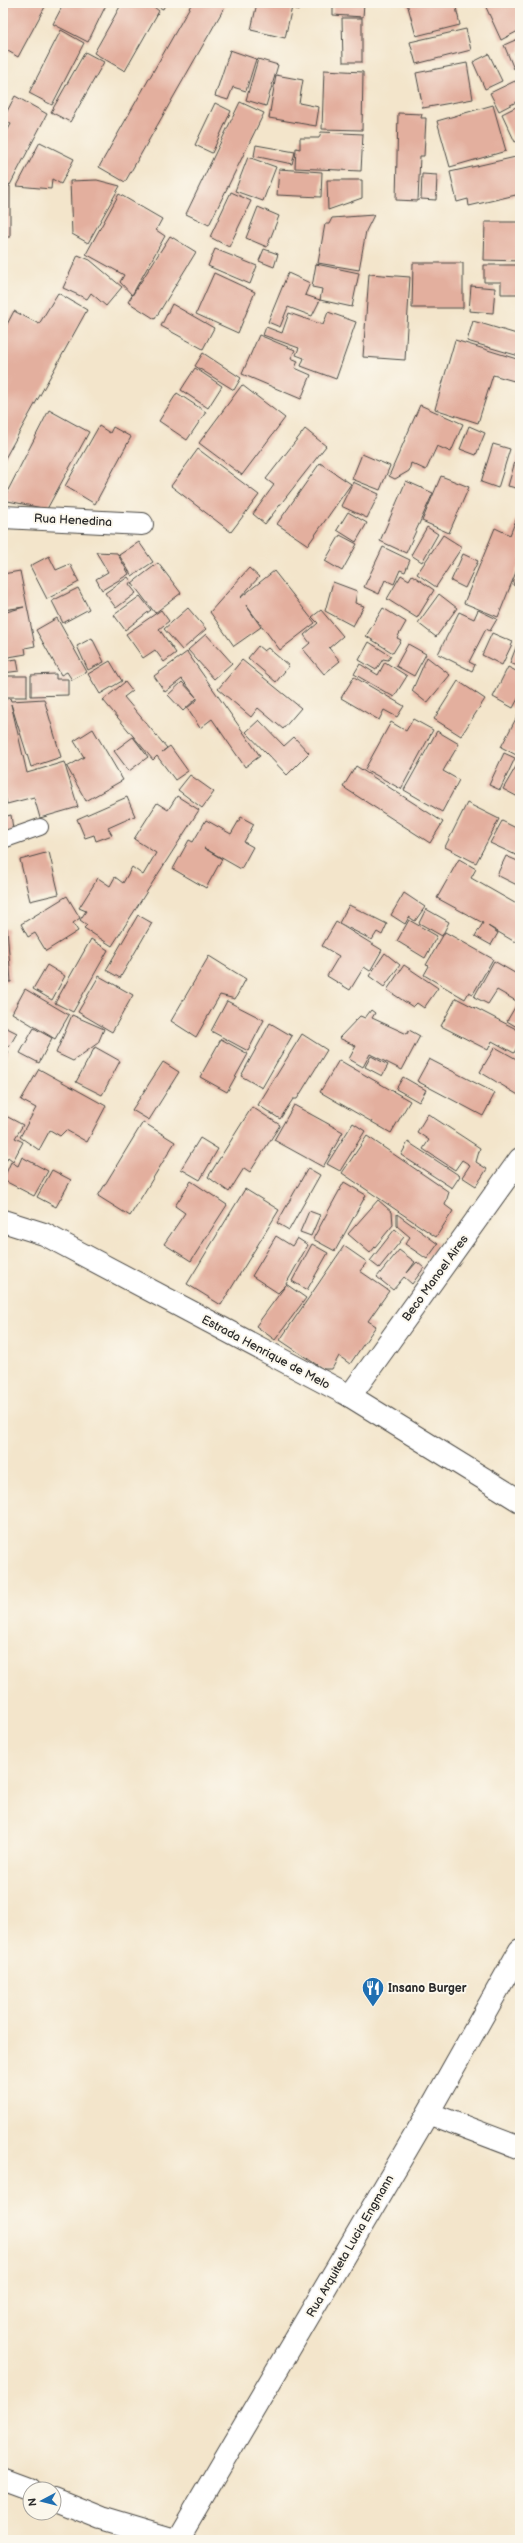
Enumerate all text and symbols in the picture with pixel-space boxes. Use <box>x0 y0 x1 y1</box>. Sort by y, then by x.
street label: Rua Henedina <box>34 511 113 530</box>
street label: Beco Manoel Aires <box>399 1232 472 1324</box>
street label: Estrada Henrique de Melo <box>199 1312 333 1393</box>
restaurant icon: Insano Burger <box>360 1975 386 2008</box>
place label: Insano Burger <box>388 1981 467 1996</box>
street label: Rua Arquiteta Lucia Engmann <box>304 2172 397 2320</box>
north arrow <box>22 2481 62 2521</box>
text: N <box>26 2497 40 2507</box>

